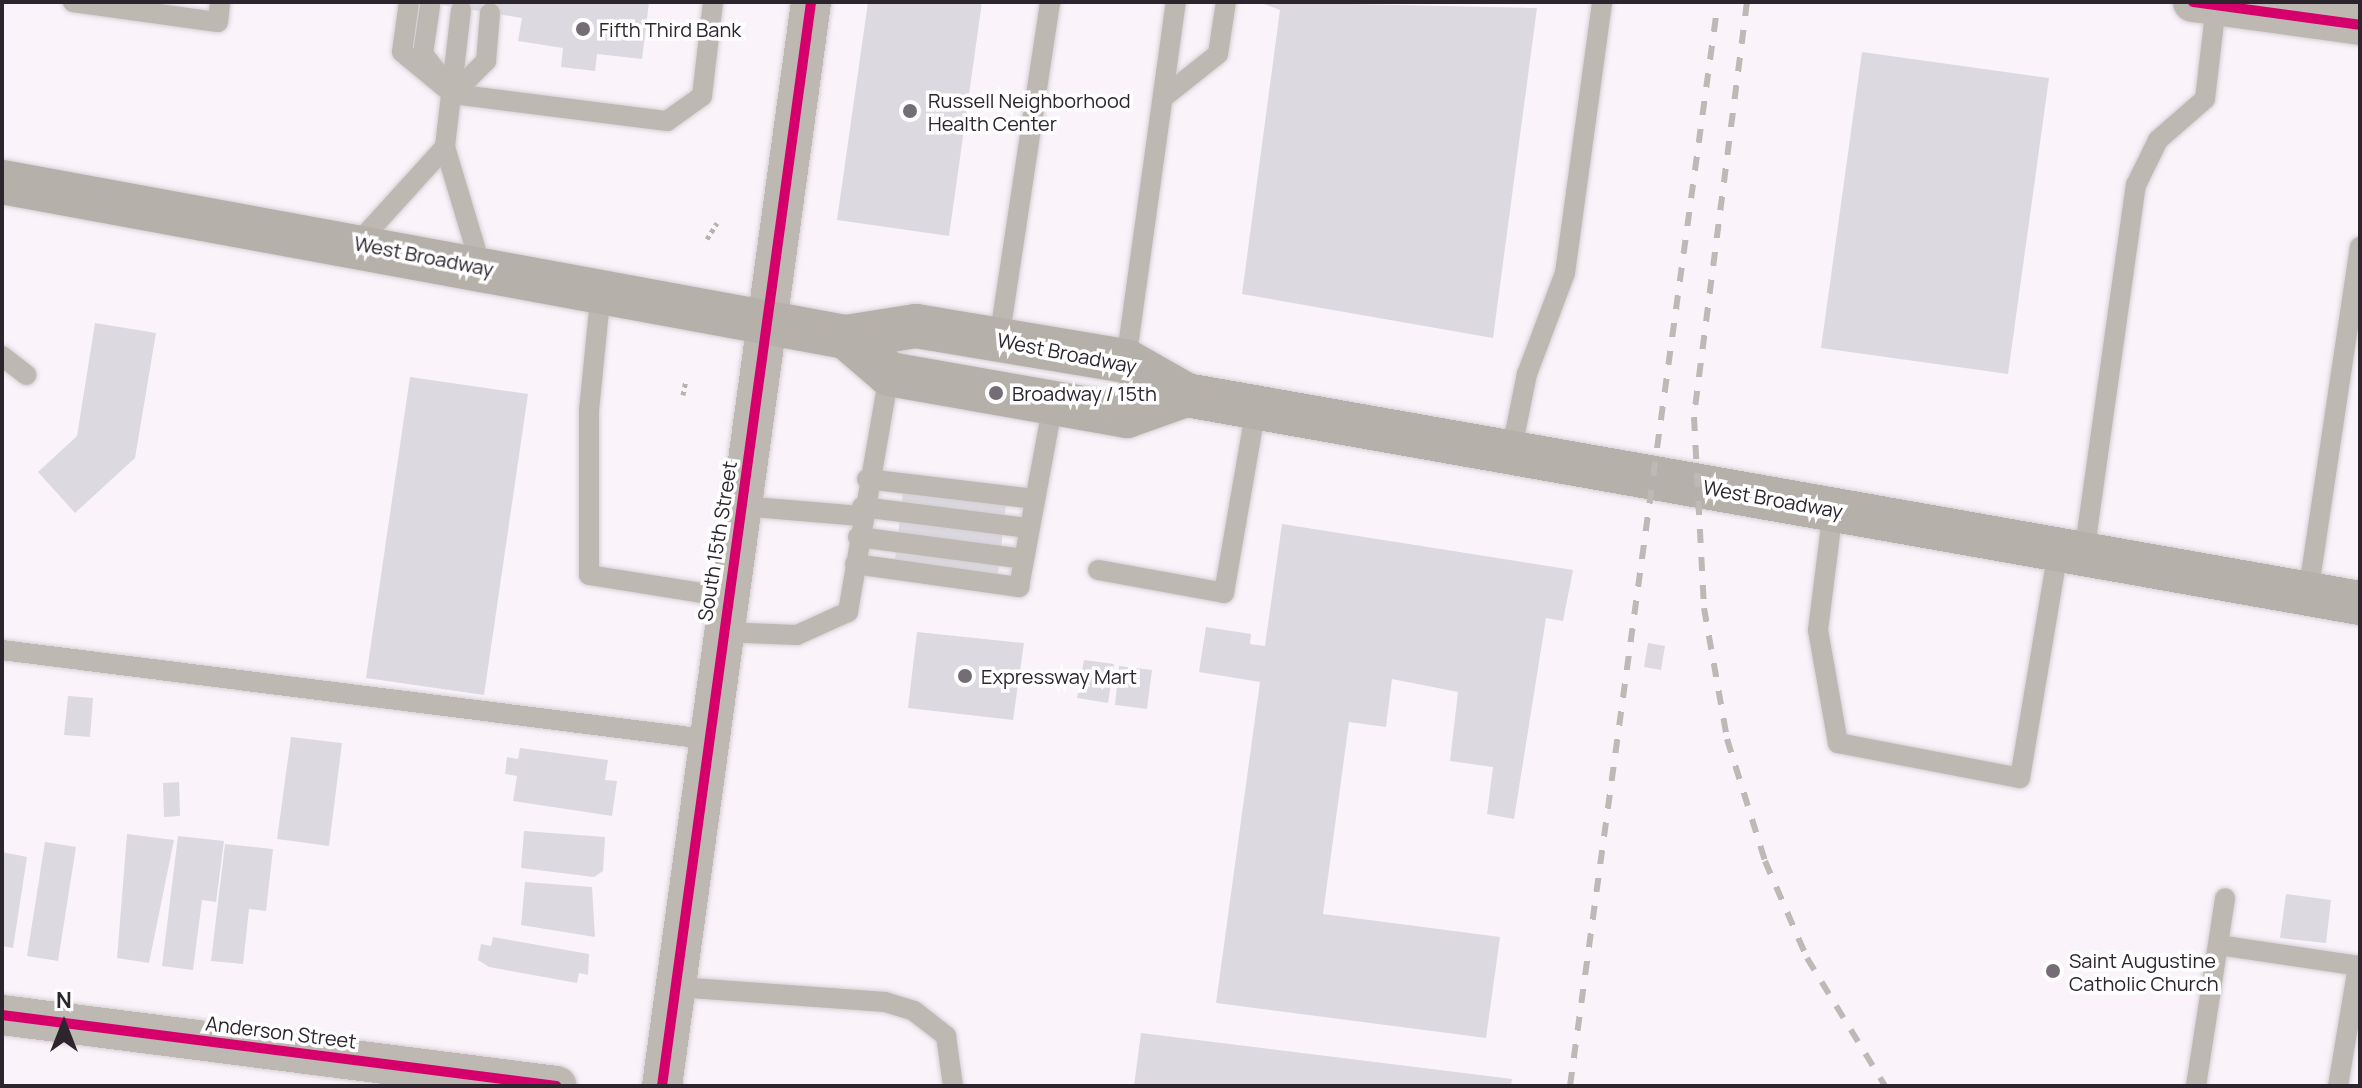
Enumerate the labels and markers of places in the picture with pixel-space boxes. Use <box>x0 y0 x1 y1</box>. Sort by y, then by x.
place label: Fifth Third Bank <box>599 17 741 41</box>
marker: Fifth Third Bank <box>574 20 592 38</box>
place label: Russell Neighborhood Health Center <box>928 88 1131 135</box>
marker: Russell Neighborhood Health Center <box>899 100 921 122</box>
place label: Broadway / 15th <box>1012 381 1157 405</box>
marker: Broadway / 15th <box>987 384 1005 402</box>
place label: Expressway Mart <box>981 664 1137 688</box>
marker: Expressway Mart <box>956 667 974 685</box>
place label: Saint Augustine Catholic Church <box>2069 948 2219 995</box>
marker: Saint Augustine Catholic Church <box>2044 962 2062 980</box>

